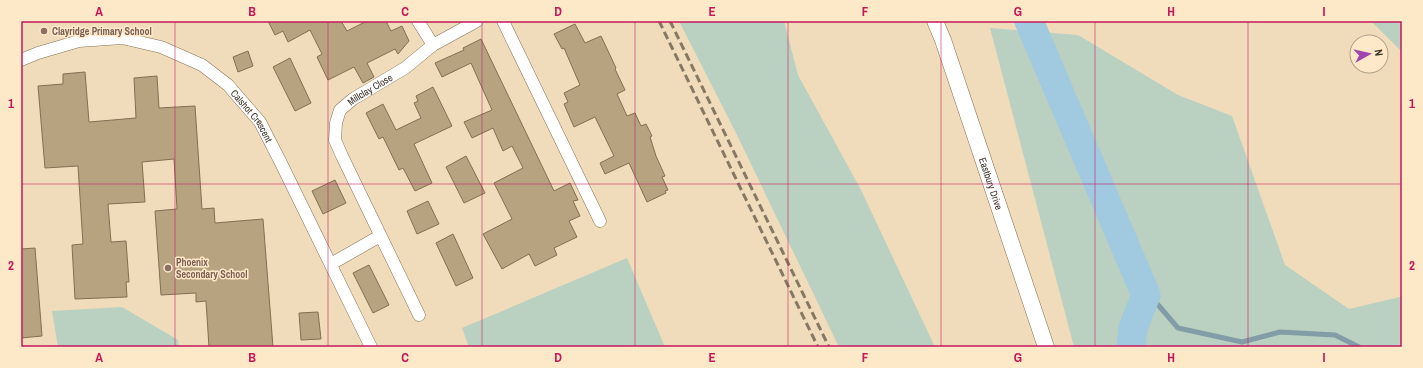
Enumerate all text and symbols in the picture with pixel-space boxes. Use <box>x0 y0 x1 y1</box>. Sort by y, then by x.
text: A <box>95 3 103 20</box>
text: B <box>248 3 256 20</box>
text: C <box>401 3 409 20</box>
text: D <box>554 3 562 20</box>
text: E <box>708 3 716 20</box>
text: F <box>862 3 869 20</box>
text: G <box>1014 3 1022 20</box>
text: H <box>1167 3 1175 20</box>
text: I <box>1323 3 1326 20</box>
place label: Clayridge Primary School <box>52 25 152 38</box>
marker: Clayridge Primary School <box>39 26 49 36</box>
north arrow <box>1349 34 1389 74</box>
text: N <box>1372 48 1386 57</box>
street label: Millclay Close <box>344 71 395 108</box>
street label: Calshot Crescent <box>228 87 276 145</box>
text: 1 <box>8 95 14 112</box>
text: 1 <box>1409 95 1415 112</box>
street label: Eastbury Drive <box>976 156 1006 212</box>
place label: Phoenix Secondary School <box>176 256 248 281</box>
text: 2 <box>8 257 14 274</box>
text: 2 <box>1409 257 1415 274</box>
marker: Phoenix Secondary School <box>163 263 173 273</box>
text: A <box>95 349 103 366</box>
text: B <box>248 349 256 366</box>
text: C <box>401 349 409 366</box>
text: D <box>554 349 562 366</box>
text: E <box>708 349 716 366</box>
text: F <box>862 349 869 366</box>
text: G <box>1014 349 1022 366</box>
text: H <box>1167 349 1175 366</box>
text: I <box>1323 349 1326 366</box>

